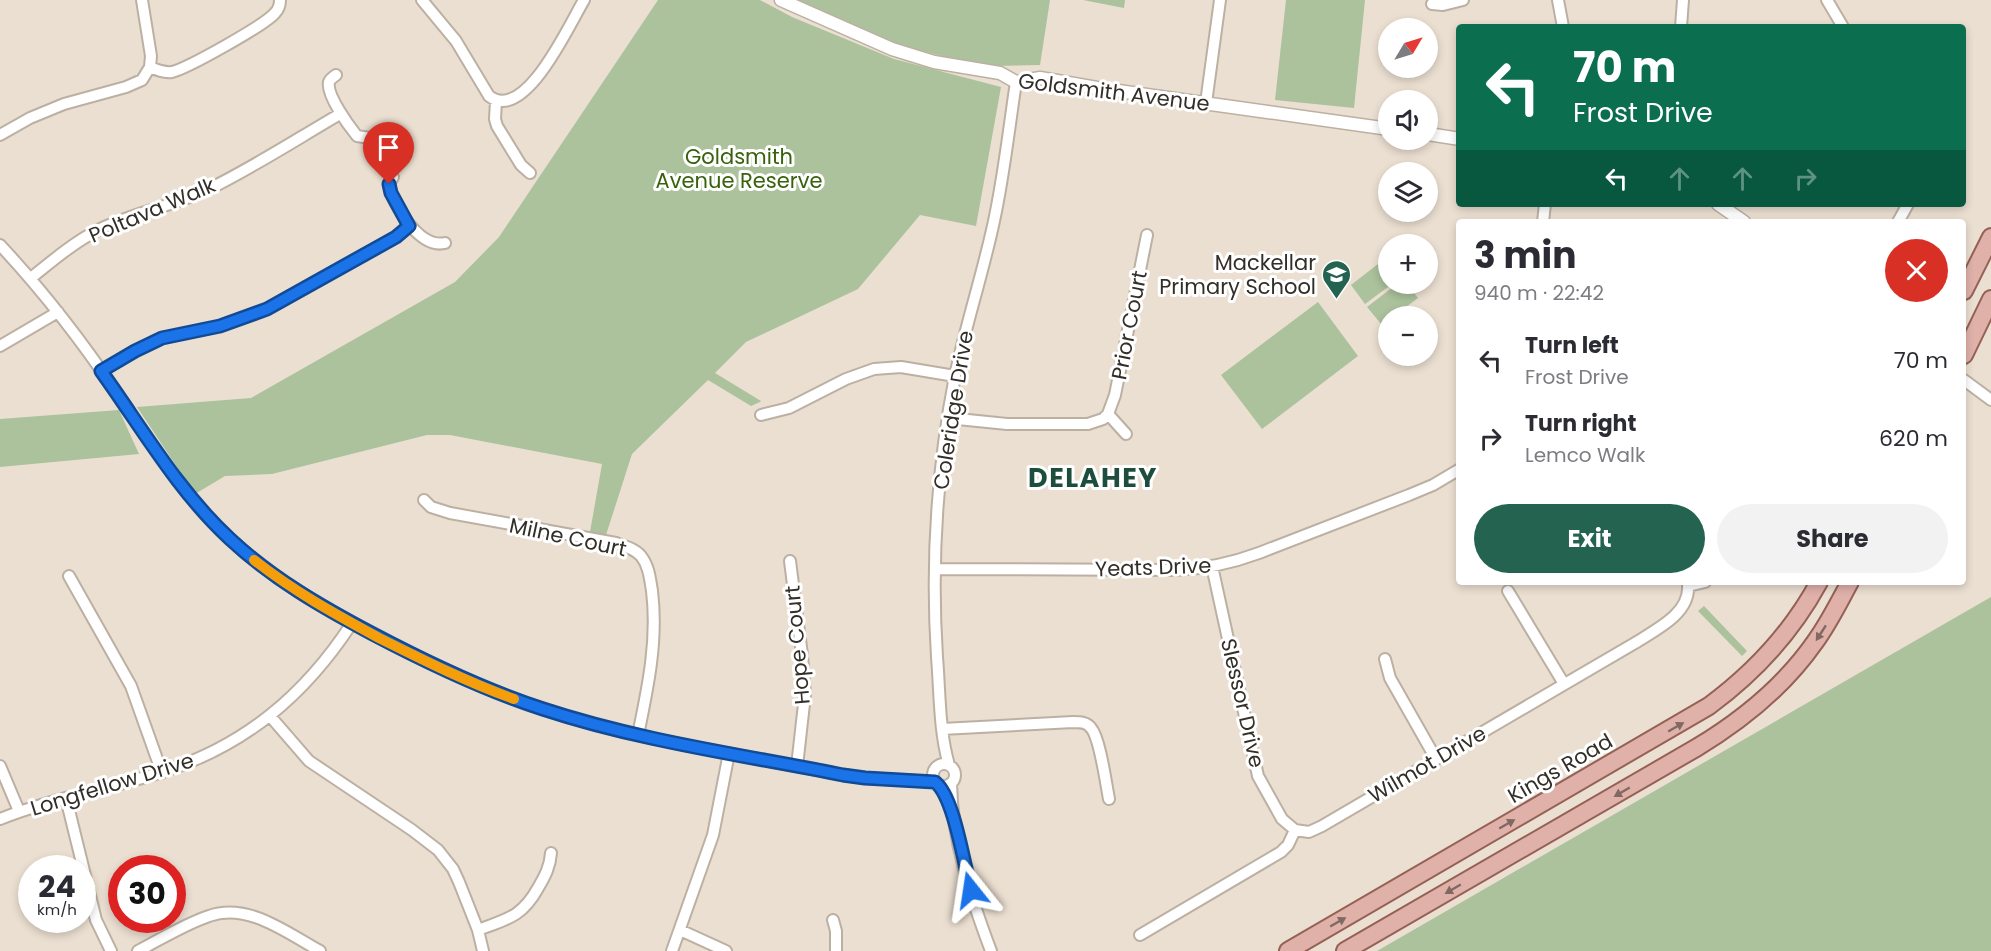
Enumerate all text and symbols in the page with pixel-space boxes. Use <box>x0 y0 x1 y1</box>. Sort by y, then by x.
north arrow <box>1378 18 1438 78</box>
map controls <box>1378 18 1438 366</box>
text: 70 m <box>1573 38 1676 97</box>
icon: left <box>1474 48 1552 126</box>
street label: Goldsmith Avenue <box>1017 66 1211 118</box>
button: sound <box>1378 90 1438 150</box>
text: Frost Drive <box>1573 94 1713 131</box>
pin <box>363 122 414 184</box>
icon: arrive <box>372 131 405 164</box>
park label: Goldsmith Avenue Reserve <box>656 142 822 195</box>
button: layers <box>1378 162 1438 222</box>
icon: left <box>1600 162 1633 195</box>
icon: ahead <box>1663 162 1696 195</box>
icon: ahead <box>1726 162 1759 195</box>
icon: right <box>1789 162 1822 195</box>
street label: Poltava Walk <box>84 170 220 250</box>
text: 3 min <box>1474 230 1576 281</box>
button: + <box>1378 234 1438 294</box>
button: close <box>1885 239 1948 302</box>
place label: Mackellar Primary School <box>1159 248 1316 301</box>
school or university icon: Mackellar Primary School <box>1321 258 1353 300</box>
street label: Prior Court <box>1104 268 1154 382</box>
text: 940 m · 22:42 <box>1474 279 1604 307</box>
button: − <box>1378 306 1438 366</box>
street label: Coleridge Drive <box>926 328 980 492</box>
text: Turn left <box>1525 330 1619 361</box>
icon: left <box>1474 344 1507 377</box>
text: 70 m <box>1894 345 1948 376</box>
text: Frost Drive <box>1525 363 1629 391</box>
text: Turn right <box>1525 408 1636 439</box>
icon: right <box>1474 422 1507 455</box>
text: 620 m <box>1879 423 1948 454</box>
text: Lemco Walk <box>1525 441 1645 469</box>
district label: DELAHEY <box>1028 459 1158 496</box>
button: Exit <box>1474 504 1705 573</box>
button: Share <box>1717 504 1948 573</box>
street label: Milne Court <box>507 510 629 564</box>
street label: Yeats Drive <box>1094 550 1212 584</box>
street label: Hope Court <box>777 584 817 706</box>
one-way arrow <box>1816 624 1827 641</box>
street label: Slessor Drive <box>1214 635 1272 771</box>
street label: Wilmot Drive <box>1363 718 1491 810</box>
one-way arrow <box>1668 722 1685 732</box>
street label: Kings Road <box>1502 726 1618 810</box>
street label: Longfellow Drive <box>27 745 197 823</box>
one-way arrow <box>1613 786 1630 796</box>
one-way arrow <box>1499 819 1515 830</box>
speed limit sign: 30 <box>108 855 186 933</box>
position arrow <box>939 858 1003 922</box>
text: 24 <box>38 865 76 908</box>
one-way arrow <box>1444 884 1461 894</box>
text: km/h <box>37 899 77 920</box>
one-way arrow <box>1330 917 1347 927</box>

